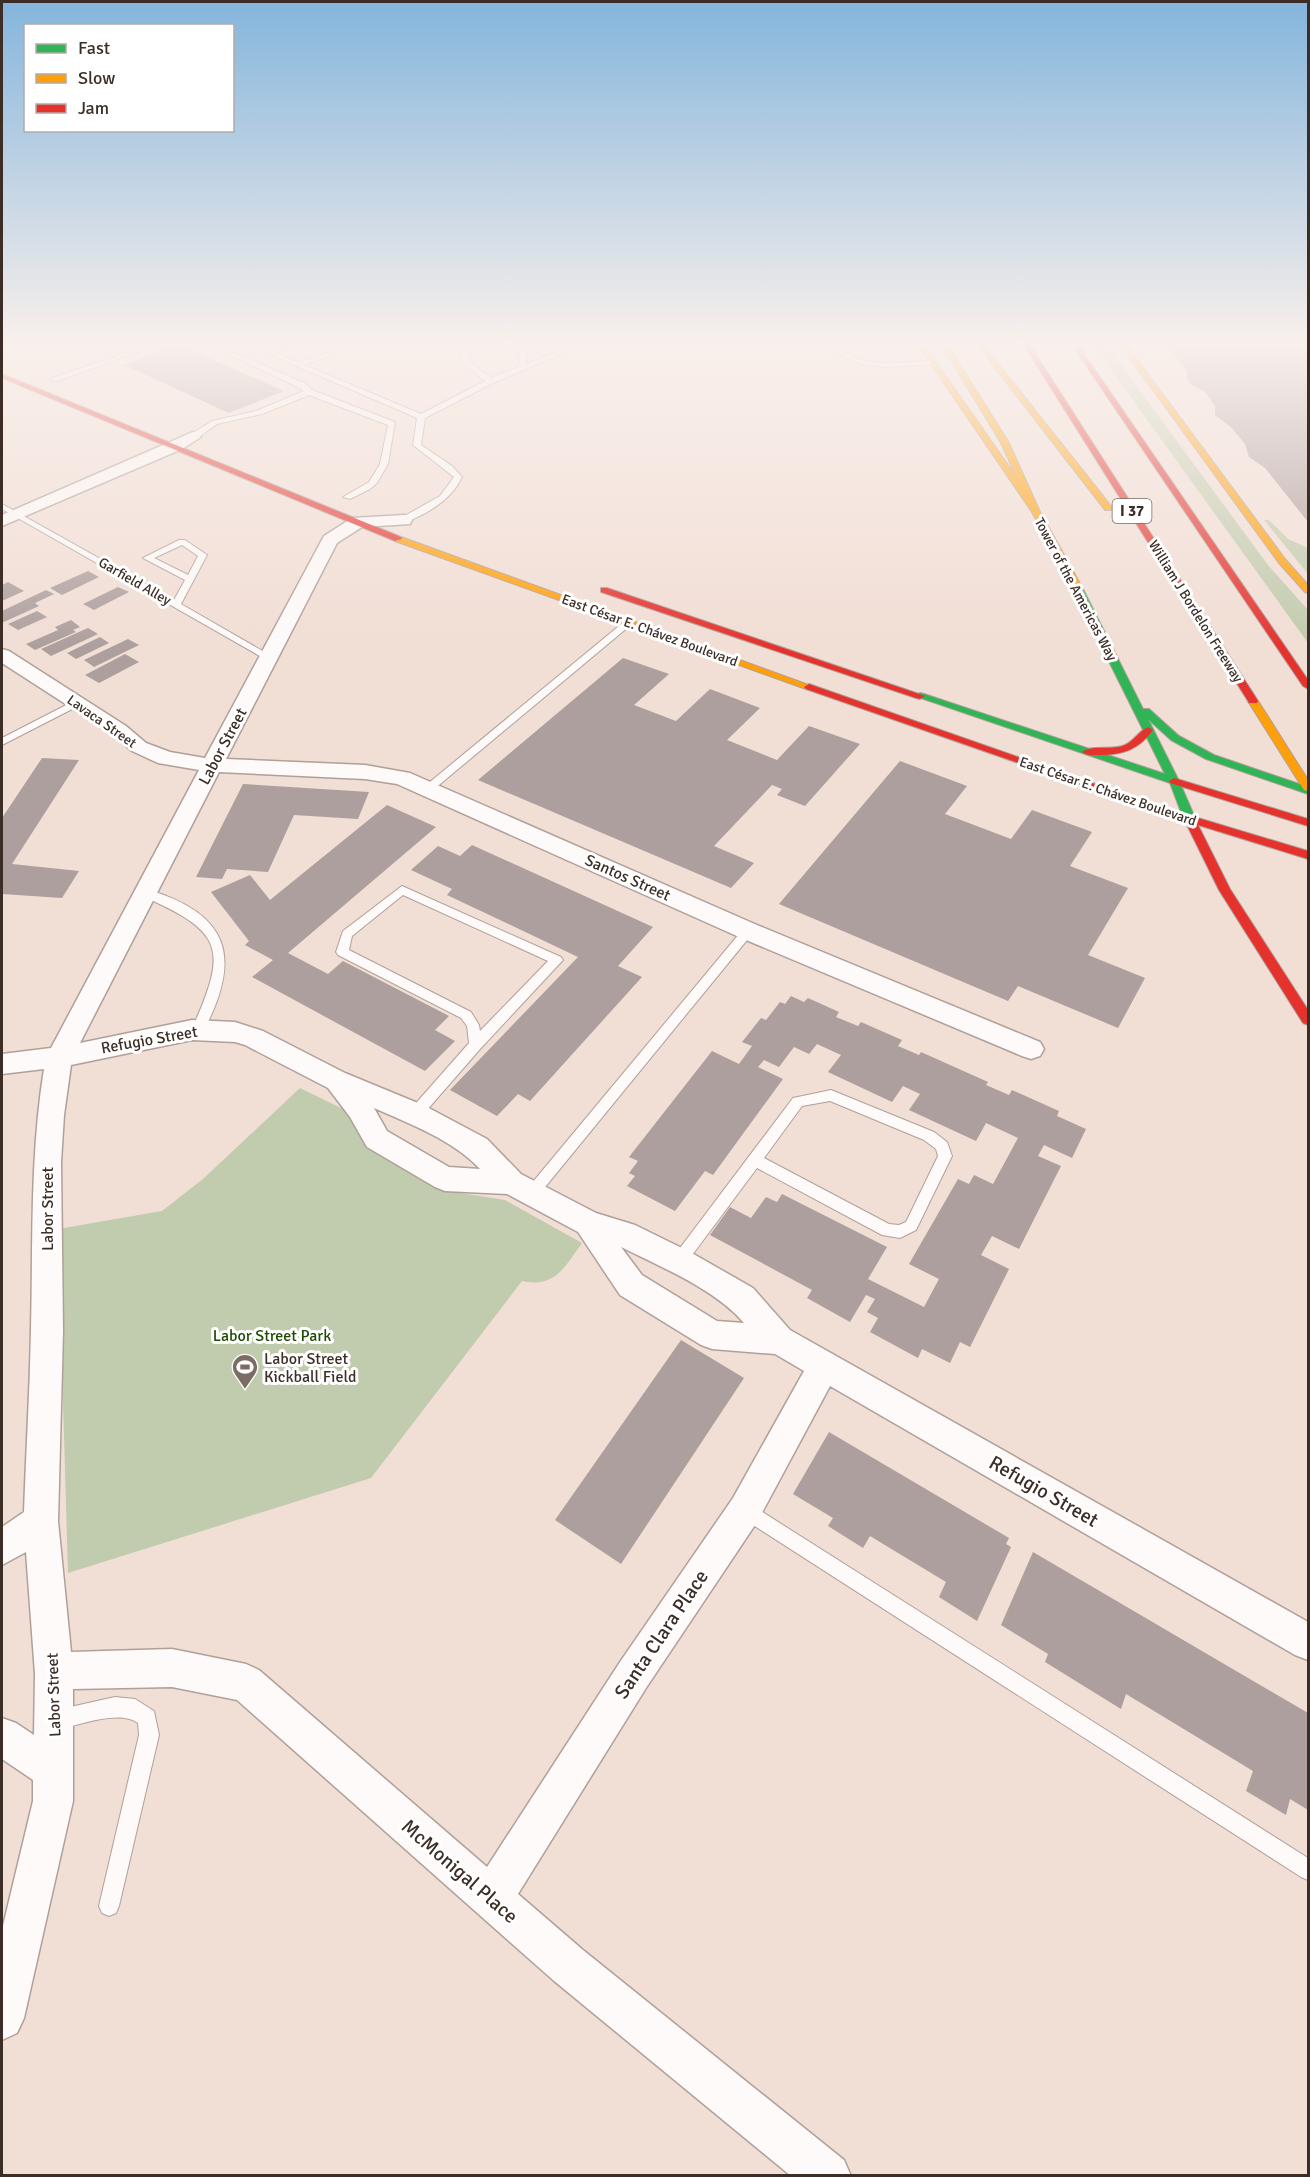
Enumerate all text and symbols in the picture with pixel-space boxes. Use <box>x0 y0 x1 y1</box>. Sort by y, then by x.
legend <box>24 24 234 132</box>
text: Fast <box>78 37 110 59</box>
text: Slow <box>78 67 115 89</box>
text: Jam <box>78 97 109 119</box>
road number: I 37 <box>1112 499 1152 523</box>
street label: Tower of the Americas Way <box>1031 515 1121 664</box>
street label: William J Bordelon Freeway <box>1145 537 1247 686</box>
street label: Garfield Alley <box>95 554 174 609</box>
street label: East César E. Chávez Boulevard <box>559 591 740 670</box>
street label: Lavaca Street <box>64 691 140 752</box>
street label: Labor Street <box>194 704 252 788</box>
street label: East César E. Chávez Boulevard <box>1017 753 1199 830</box>
street label: Santos Street <box>582 850 674 906</box>
street label: Refugio Street <box>99 1022 199 1058</box>
street label: Labor Street <box>38 1167 58 1251</box>
park label: Labor Street Park <box>213 1326 331 1346</box>
place label: Labor Street Kickball Field <box>264 1349 357 1387</box>
sports icon: Labor Street Kickball Field <box>230 1352 260 1390</box>
street label: Refugio Street <box>985 1450 1103 1533</box>
street label: Santa Clara Place <box>609 1565 714 1704</box>
street label: Labor Street <box>43 1652 65 1737</box>
street label: McMonigal Place <box>396 1814 523 1929</box>

